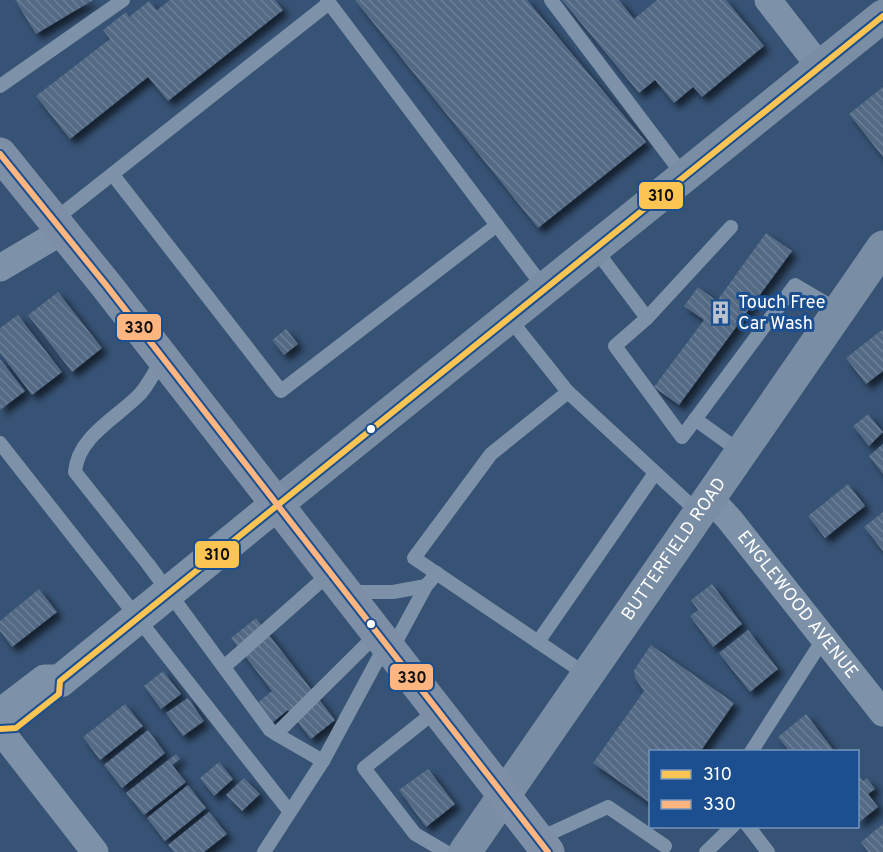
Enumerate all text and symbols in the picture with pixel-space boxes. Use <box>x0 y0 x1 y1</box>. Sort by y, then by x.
line badge: 310 <box>638 181 684 210</box>
text: 310 <box>648 187 674 207</box>
place label: Touch Free Car Wash <box>738 292 825 336</box>
building icon: Touch Free Car Wash <box>707 300 733 326</box>
line badge: 330 <box>116 313 162 341</box>
text: 330 <box>124 319 154 339</box>
unlabelled marker <box>365 423 377 435</box>
street label: BUTTERFIELD ROAD <box>617 473 732 625</box>
street label: ENGLEWOOD AVENUE <box>732 526 863 683</box>
line badge: 310 <box>194 540 240 569</box>
text: 310 <box>204 546 230 566</box>
unlabelled marker <box>365 618 377 630</box>
line badge: 330 <box>389 663 434 691</box>
text: 330 <box>397 669 427 689</box>
legend <box>649 750 859 828</box>
text: 310 <box>703 764 732 787</box>
text: 330 <box>703 794 736 817</box>

